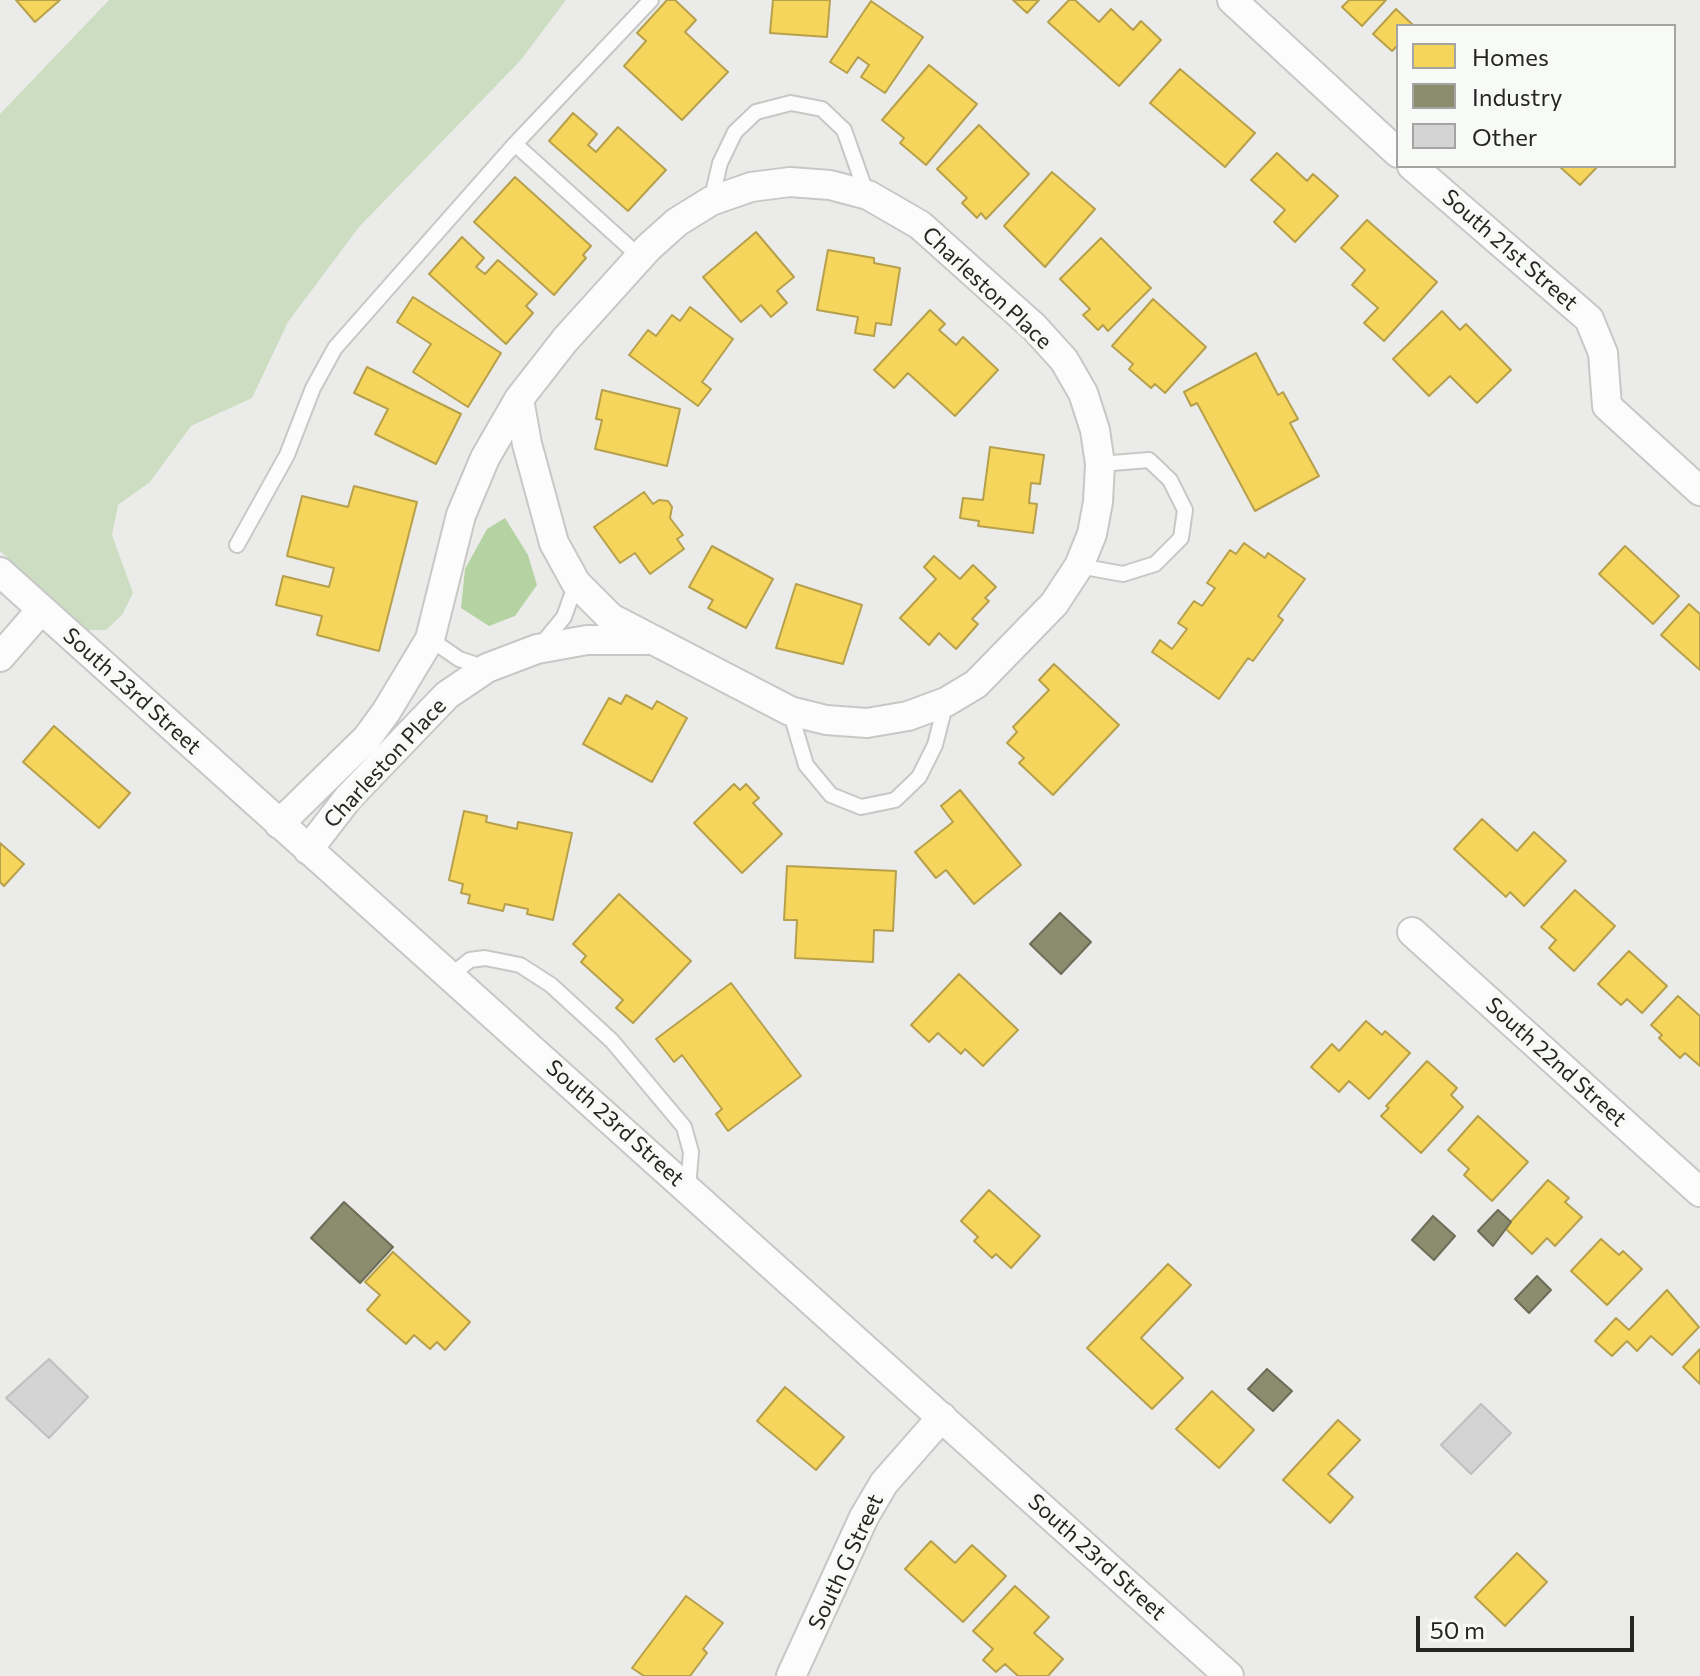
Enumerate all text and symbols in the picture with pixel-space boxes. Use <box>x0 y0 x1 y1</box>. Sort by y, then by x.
legend <box>1396 24 1676 168</box>
text: Homes <box>1472 42 1549 71</box>
text: Industry <box>1472 82 1562 111</box>
text: Other <box>1472 122 1537 151</box>
street label: South 21st Street <box>1437 184 1583 316</box>
street label: Charleston Place <box>917 221 1057 355</box>
street label: South 23rd Street <box>58 622 206 760</box>
street label: Charleston Place <box>318 693 452 833</box>
street label: South 22nd Street <box>1480 992 1632 1132</box>
street label: South 23rd Street <box>541 1054 689 1192</box>
street label: South 23rd Street <box>1023 1488 1171 1626</box>
street label: South G Street <box>803 1490 889 1634</box>
scale bar <box>1420 1600 1638 1650</box>
text: 50 m <box>1430 1615 1485 1644</box>

